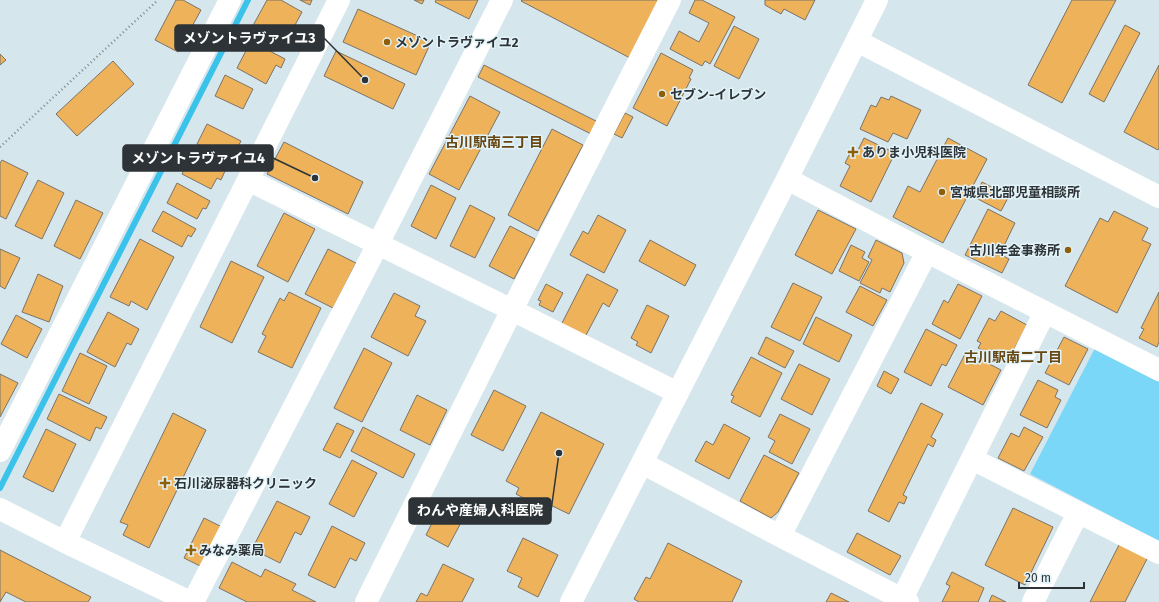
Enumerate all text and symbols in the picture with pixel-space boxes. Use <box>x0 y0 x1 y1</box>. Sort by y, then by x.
callout: メゾントラヴァイユ3 <box>175 25 324 51</box>
text: メゾントラヴァイユ3 <box>183 30 316 47</box>
place label: メゾントラヴァイユ2 <box>395 35 519 50</box>
marker: メゾントラヴァイユ2 <box>382 37 392 47</box>
place label: セブン-イレブン <box>670 87 766 102</box>
marker: セブン-イレブン <box>657 89 667 99</box>
district label: 古川駅南三丁目 <box>445 134 543 151</box>
callout: メゾントラヴァイユ4 <box>123 145 273 171</box>
place label: ありま小児科医院 <box>862 145 966 160</box>
marker: ありま小児科医院 <box>847 146 859 158</box>
text: メゾントラヴァイユ4 <box>131 150 265 167</box>
place label: 宮城県北部児童相談所 <box>950 185 1080 200</box>
marker: 宮城県北部児童相談所 <box>937 187 947 197</box>
place label: 古川年金事務所 <box>969 243 1060 258</box>
marker: 古川年金事務所 <box>1063 245 1073 255</box>
district label: 古川駅南二丁目 <box>964 349 1062 366</box>
place label: 石川泌尿器科クリニック <box>174 476 317 491</box>
marker: 石川泌尿器科クリニック <box>159 477 171 489</box>
callout: わんや産婦人科医院 <box>409 498 551 524</box>
text: わんや産婦人科医院 <box>417 502 543 519</box>
place label: みなみ薬局 <box>199 543 264 558</box>
marker: みなみ薬局 <box>186 545 196 555</box>
scale bar <box>1019 564 1084 590</box>
text: 20 m <box>1025 571 1051 585</box>

